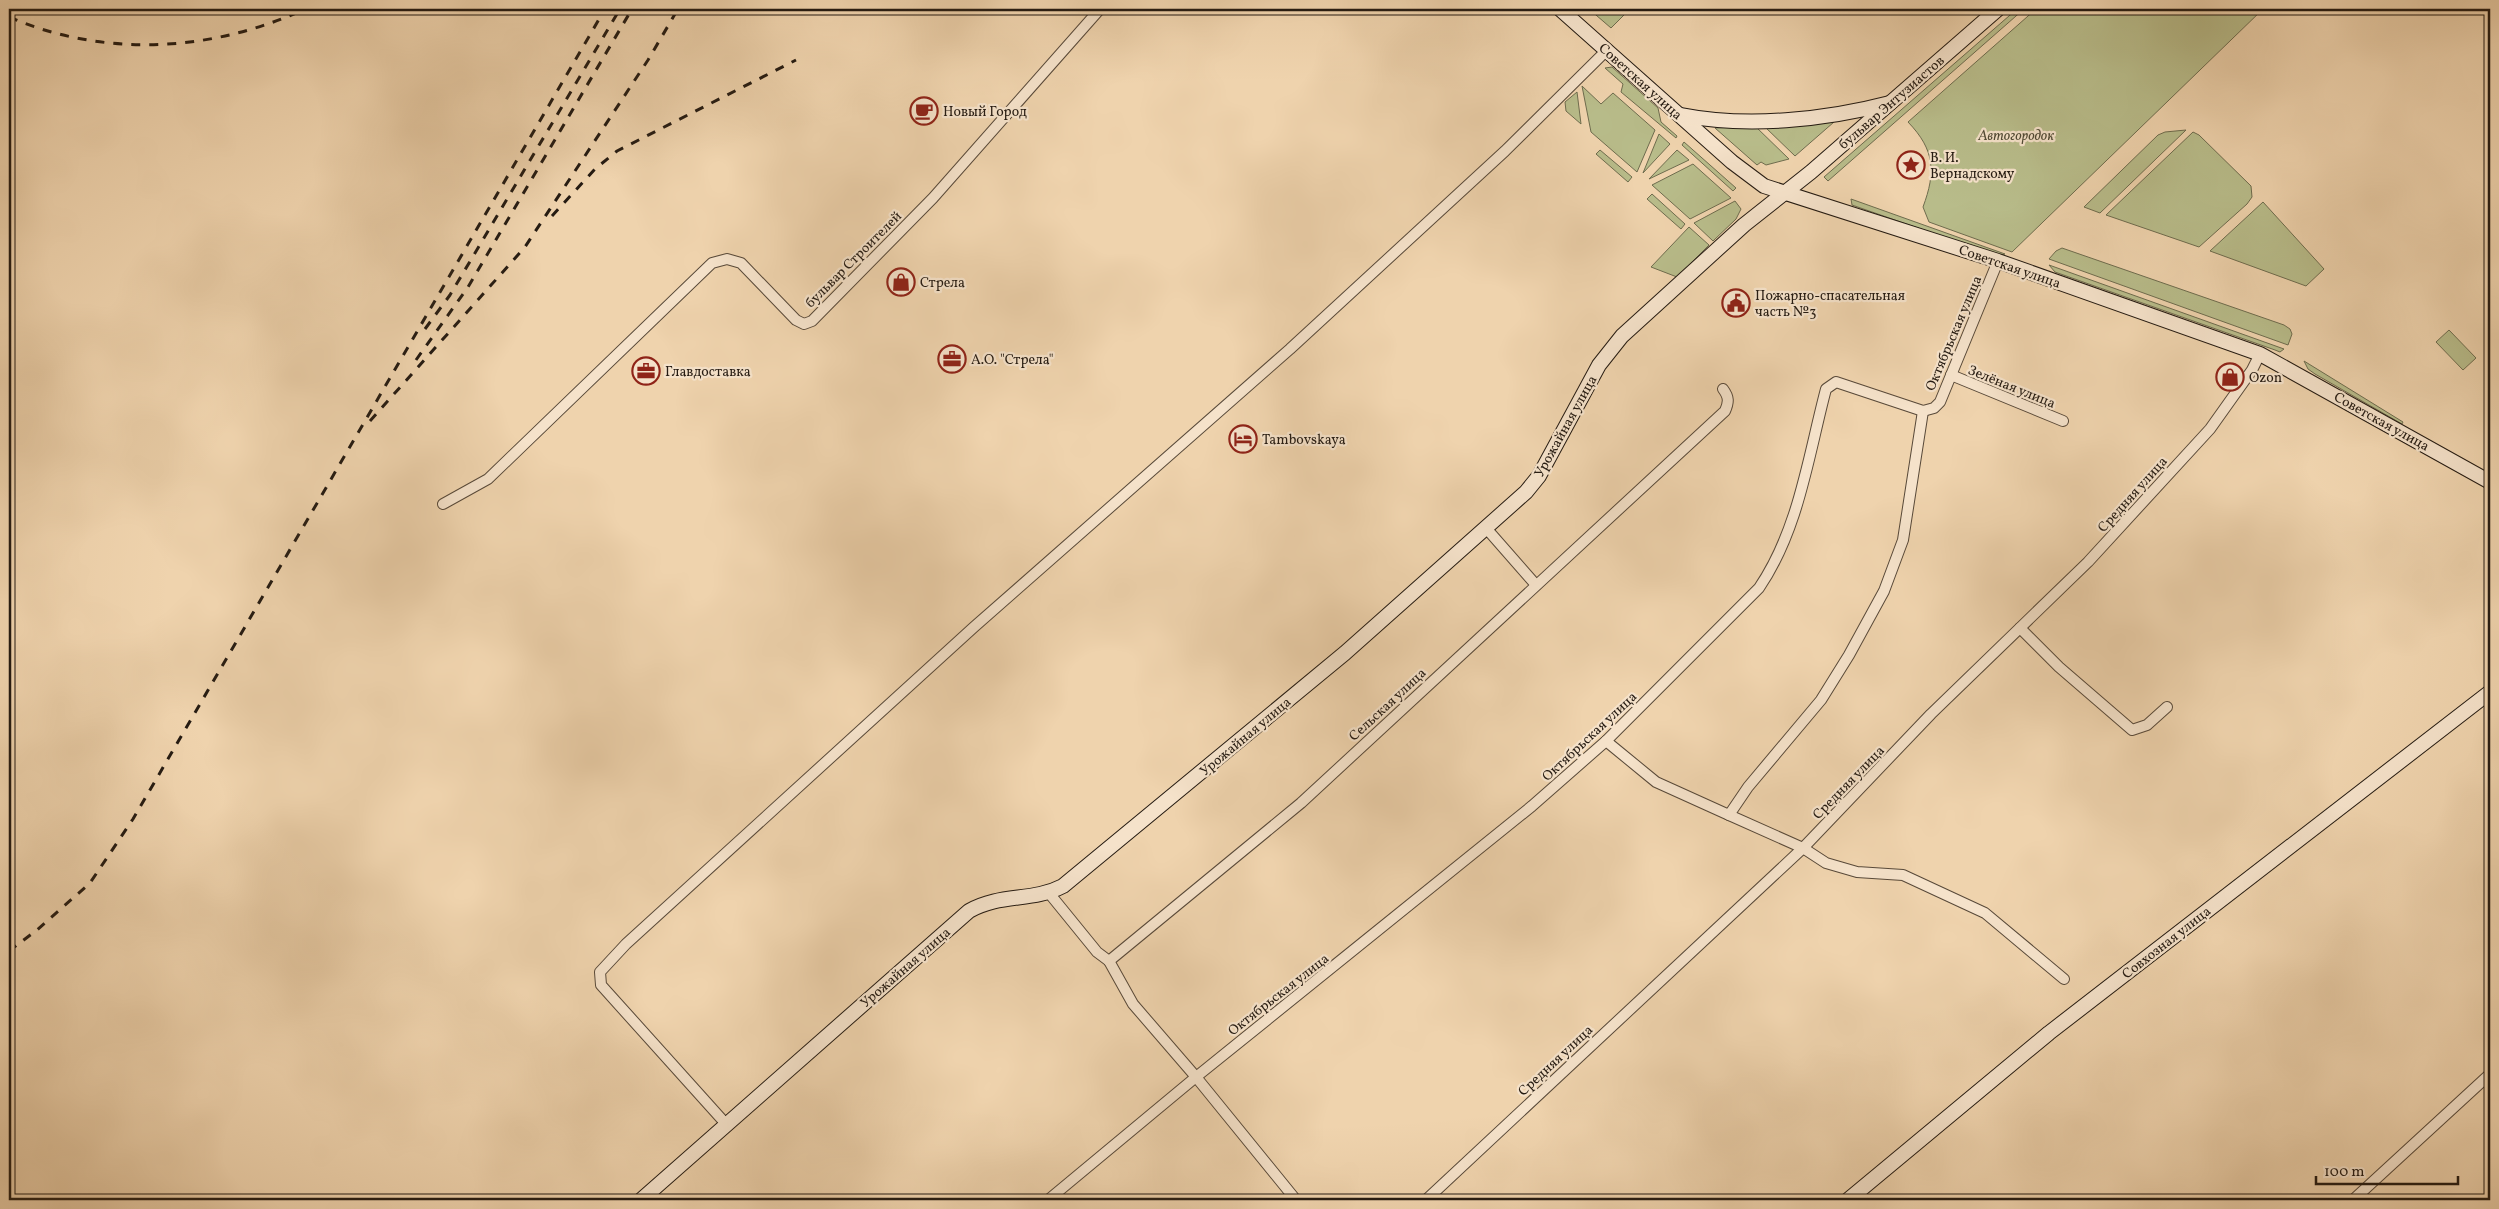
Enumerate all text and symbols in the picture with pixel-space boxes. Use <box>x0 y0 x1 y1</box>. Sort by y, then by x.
street label: Советская улица <box>1594 39 1686 125</box>
street label: бульвар Энтузиастов <box>1835 52 1949 154</box>
cafe icon: Новый Город <box>909 96 939 126</box>
place label: Новый Город <box>943 103 1027 122</box>
park label: Автогородок <box>1977 127 2054 146</box>
place label: В. И. Вернадскому <box>1930 149 2015 184</box>
place icon: В. И. Вернадскому <box>1896 150 1926 180</box>
street label: бульвар Строителей <box>802 207 907 313</box>
street label: Советская улица <box>1956 241 2063 294</box>
shop icon: Стрела <box>886 267 916 297</box>
street label: Октябрьская улица <box>1921 273 1987 394</box>
place label: Стрела <box>920 274 965 293</box>
place label: Пожарно-спасательная часть №3 <box>1755 287 1905 322</box>
public building icon: Пожарно-спасательная часть №3 <box>1721 288 1751 318</box>
office icon: А.О. "Стрела" <box>937 344 967 374</box>
place label: А.О. "Стрела" <box>971 351 1054 370</box>
office icon: Главдоставка <box>631 356 661 386</box>
street label: Зелёная улица <box>1965 361 2058 414</box>
shop icon: Ozon <box>2215 362 2245 392</box>
place label: Главдоставка <box>665 363 751 382</box>
place label: Ozon <box>2249 369 2282 388</box>
street label: Урожайная улица <box>1530 372 1602 481</box>
street label: Советская улица <box>2330 388 2433 456</box>
hotel icon: Tambovskaya <box>1228 424 1258 454</box>
place label: Tambovskaya <box>1262 431 1346 450</box>
street label: Средняя улица <box>2094 453 2172 537</box>
street label: Сельская улица <box>1345 664 1431 746</box>
street label: Октябрьская улица <box>1538 688 1642 786</box>
street label: Урожайная улица <box>1196 693 1296 781</box>
street label: Средняя улица <box>1809 742 1889 824</box>
street label: Совхозная улица <box>2118 902 2215 984</box>
street label: Урожайная улица <box>857 924 955 1013</box>
street label: Октябрьская улица <box>1224 950 1333 1041</box>
street label: Средняя улица <box>1514 1021 1598 1101</box>
scale bar <box>2316 1154 2459 1186</box>
text: 100 m <box>2324 1162 2364 1183</box>

